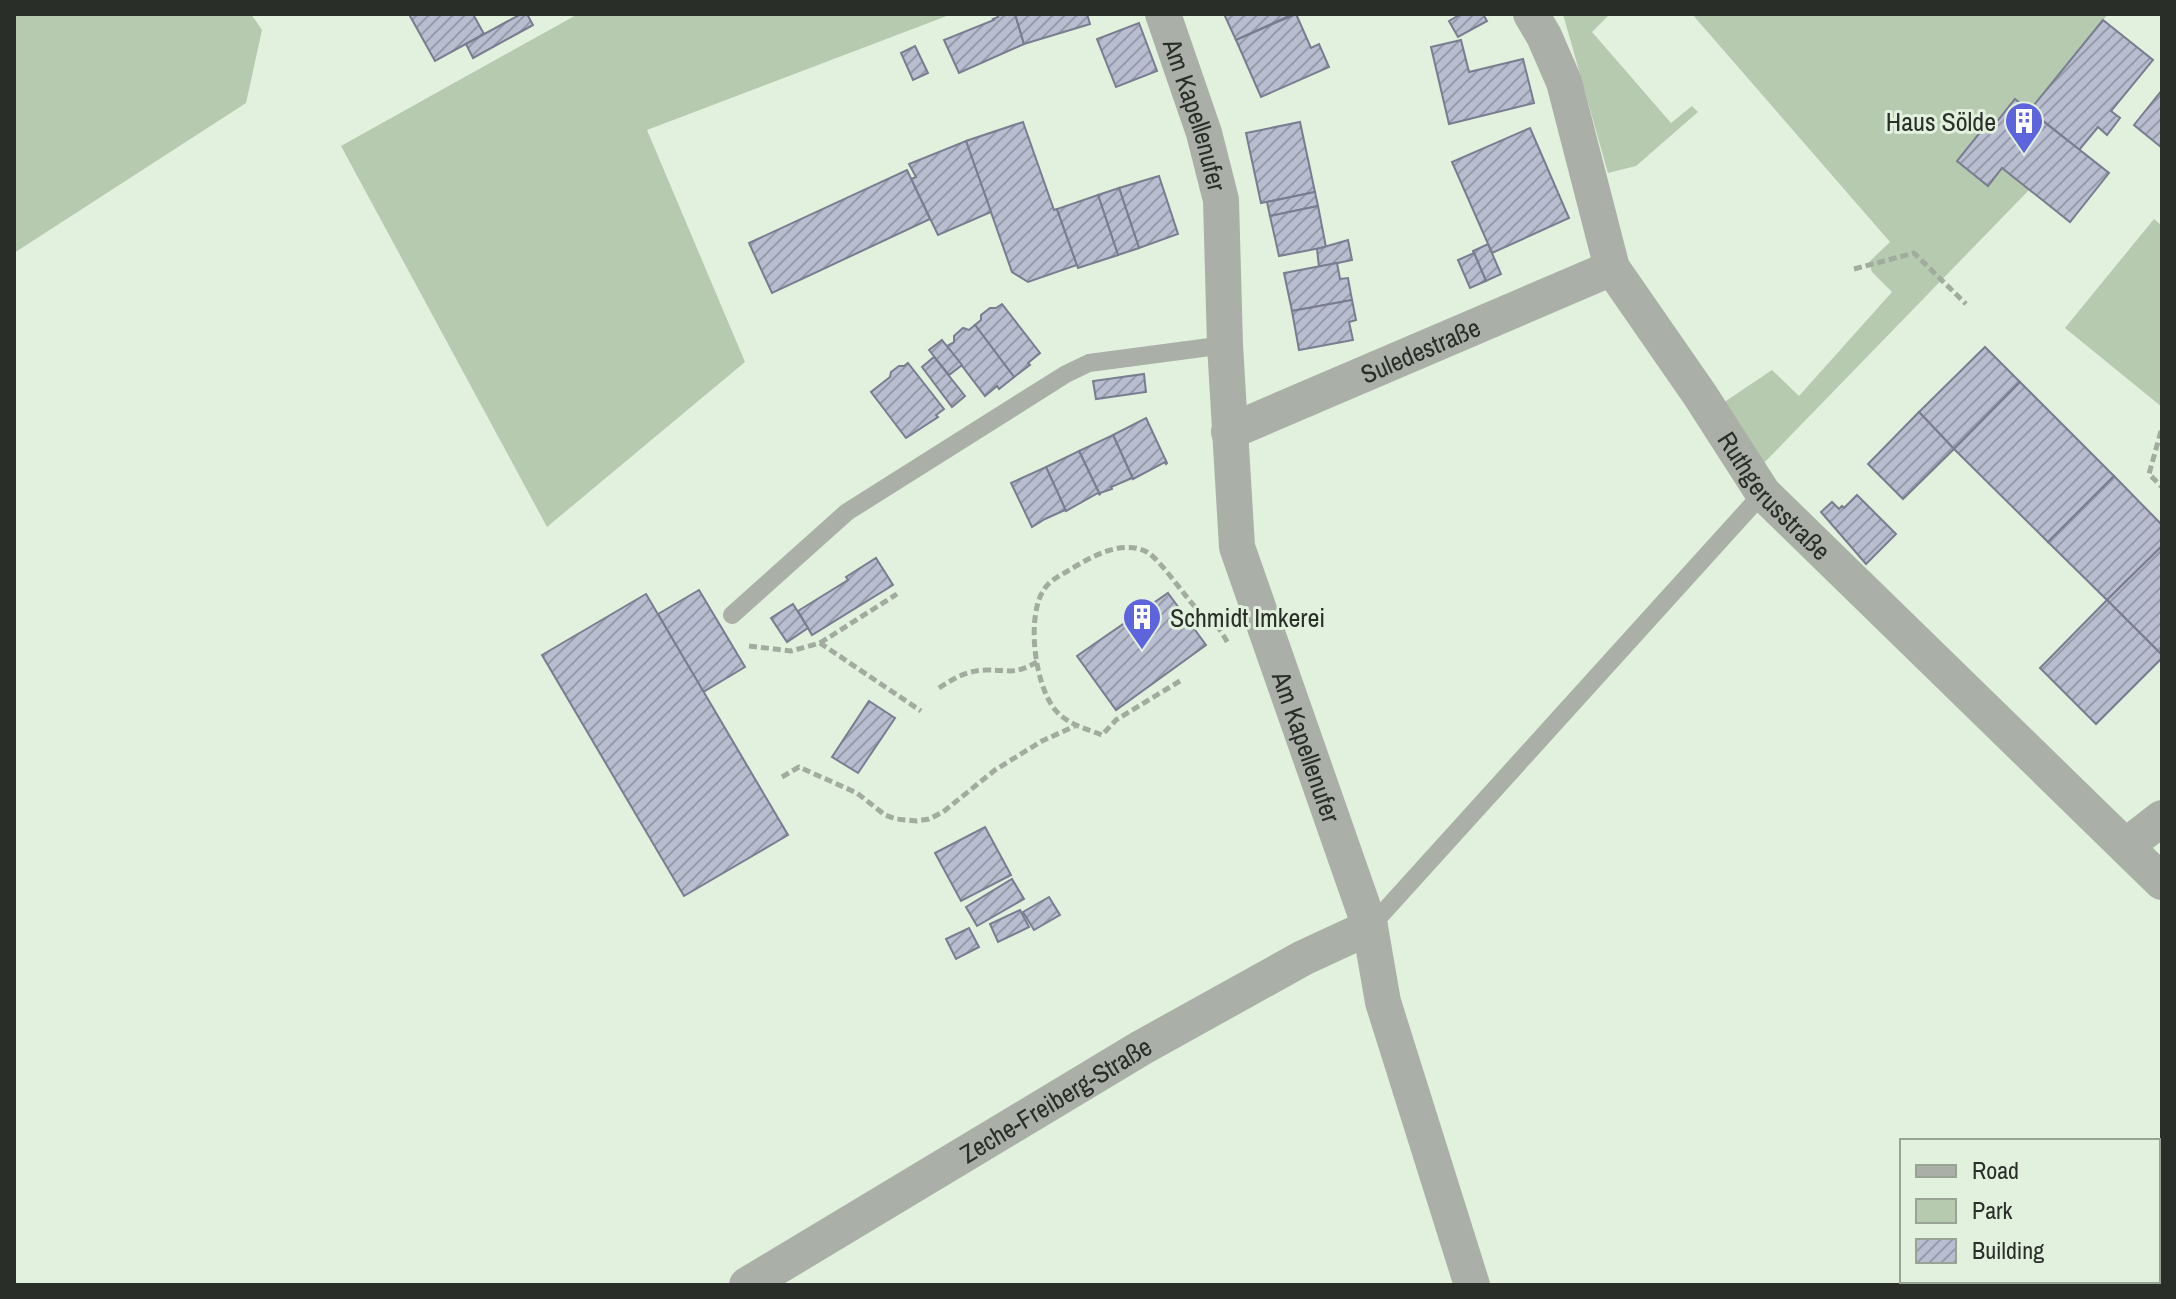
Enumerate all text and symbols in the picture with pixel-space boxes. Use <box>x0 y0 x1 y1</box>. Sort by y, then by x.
street label: Am Kapellenufer <box>1155 33 1235 194</box>
building icon: Haus Sölde <box>2003 100 2045 155</box>
place label: Haus Sölde <box>1886 104 1996 139</box>
street label: Suledestraße <box>1355 309 1485 391</box>
street label: Ruthgerusstraße <box>1710 424 1839 567</box>
building icon: Schmidt Imkerei <box>1121 596 1163 651</box>
place label: Schmidt Imkerei <box>1170 600 1325 635</box>
street label: Am Kapellenufer <box>1264 666 1349 827</box>
street label: Zeche-Freiberg-Straße <box>953 1028 1158 1171</box>
legend <box>1900 1139 2160 1283</box>
text: Road <box>1972 1154 2019 1186</box>
text: Park <box>1972 1194 2013 1226</box>
text: Building <box>1972 1234 2044 1266</box>

